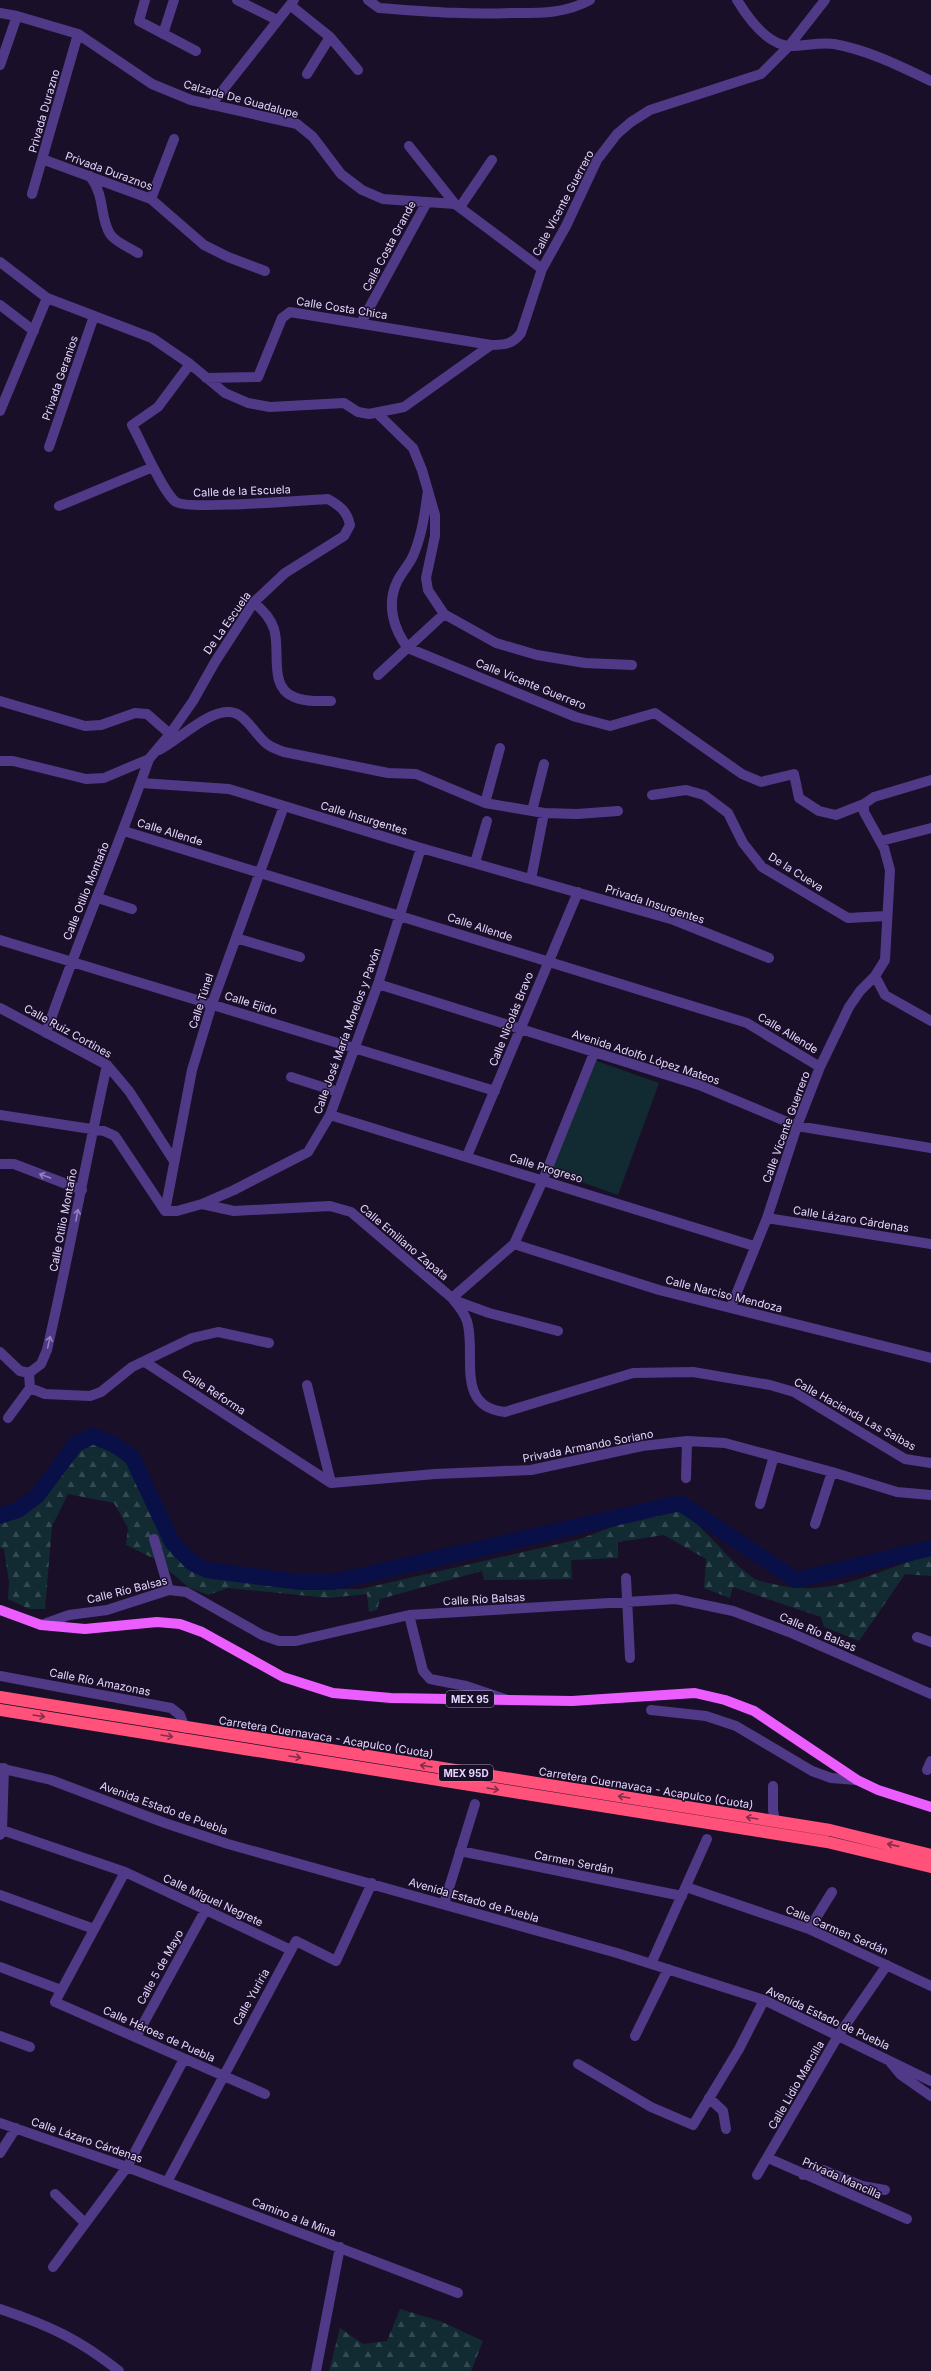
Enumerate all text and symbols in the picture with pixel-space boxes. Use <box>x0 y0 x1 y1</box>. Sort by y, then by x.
street label: Privada Durazno <box>25 67 63 154</box>
street label: Calzada De Guadalupe <box>182 77 300 121</box>
street label: Calle Vicente Guerrero <box>529 147 597 258</box>
street label: Privada Duraznos <box>63 149 155 193</box>
street label: Calle Costa Grande <box>359 198 419 294</box>
street label: Calle Costa Chica <box>295 294 389 322</box>
street label: Privada Geranios <box>39 334 81 422</box>
street label: Calle de la Escuela <box>193 482 291 500</box>
street label: De La Escuela <box>200 589 254 657</box>
street label: Calle Vicente Guerrero <box>474 655 589 713</box>
street label: Calle Insurgentes <box>319 798 409 838</box>
street label: Calle Allende <box>135 815 205 849</box>
street label: Calle Otilio Montaño <box>60 839 112 942</box>
street label: De la Cueva <box>766 850 826 894</box>
street label: Privada Insurgentes <box>604 881 707 927</box>
street label: Calle Allende <box>445 910 515 944</box>
street label: Calle José María Morelos y Pavón <box>310 946 384 1116</box>
street label: Calle Nicolás Bravo <box>486 969 536 1068</box>
street label: Calle Túnel <box>185 972 217 1030</box>
street label: Calle Ejido <box>223 988 279 1018</box>
street label: Calle Ruiz Cortines <box>22 1001 115 1061</box>
street label: Calle Allende <box>755 1009 821 1057</box>
street label: Avenida Adolfo López Mateos <box>570 1026 722 1088</box>
street label: Calle Vicente Guerrero <box>759 1069 813 1185</box>
street label: Calle Progreso <box>508 1150 585 1186</box>
street label: Calle Otilio Montaño <box>46 1167 80 1273</box>
one-way arrow <box>39 1172 52 1179</box>
street label: Calle Emiliano Zapata <box>357 1201 451 1283</box>
street label: Calle Lázaro Cárdenas <box>792 1203 910 1235</box>
one-way arrow <box>73 1208 81 1221</box>
street label: Calle Narciso Mendoza <box>664 1273 784 1315</box>
one-way arrow <box>46 1335 54 1348</box>
street label: Calle Reforma <box>180 1366 248 1418</box>
street label: Calle Hacienda Las Saibas <box>792 1375 919 1453</box>
street label: Privada Armando Soriano <box>521 1426 655 1466</box>
street label: Calle Río Balsas <box>85 1573 169 1607</box>
street label: Calle Río Balsas <box>443 1590 526 1608</box>
street label: Calle Río Balsas <box>777 1609 859 1655</box>
street label: Calle Río Amazonas <box>48 1665 152 1699</box>
road number: MEX 95 <box>446 1691 494 1707</box>
one-way arrow <box>32 1712 45 1720</box>
street label: Carretera Cuernavaca - Acapulco (Cuota) <box>218 1713 434 1761</box>
one-way arrow <box>160 1733 173 1741</box>
one-way arrow <box>288 1753 301 1761</box>
one-way arrow <box>420 1762 433 1770</box>
street label: Carretera Cuernavaca - Acapulco (Cuota) <box>538 1764 754 1812</box>
road number: MEX 95D <box>439 1765 493 1781</box>
street label: Avenida Estado de Puebla <box>98 1778 230 1838</box>
one-way arrow <box>486 1785 499 1793</box>
one-way arrow <box>617 1793 630 1801</box>
one-way arrow <box>746 1814 759 1822</box>
one-way arrow <box>887 1840 900 1848</box>
street label: Carmen Serdán <box>533 1847 615 1877</box>
street label: Calle Miguel Negrete <box>161 1871 265 1929</box>
street label: Avenida Estado de Puebla <box>407 1875 541 1925</box>
street label: Calle Carmen Serdán <box>784 1902 890 1958</box>
street label: Calle 5 de Mayo <box>134 1927 187 2007</box>
street label: Calle Yuriria <box>230 1966 272 2028</box>
street label: Avenida Estado de Puebla <box>764 1983 892 2053</box>
street label: Calle Héroes de Puebla <box>101 2003 217 2065</box>
street label: Calle Lidio Mancilla <box>765 2038 827 2132</box>
street label: Calle Lázaro Cárdenas <box>29 2114 145 2166</box>
street label: Privada Mancilla <box>800 2154 884 2202</box>
street label: Camino a la Mina <box>250 2194 338 2240</box>

